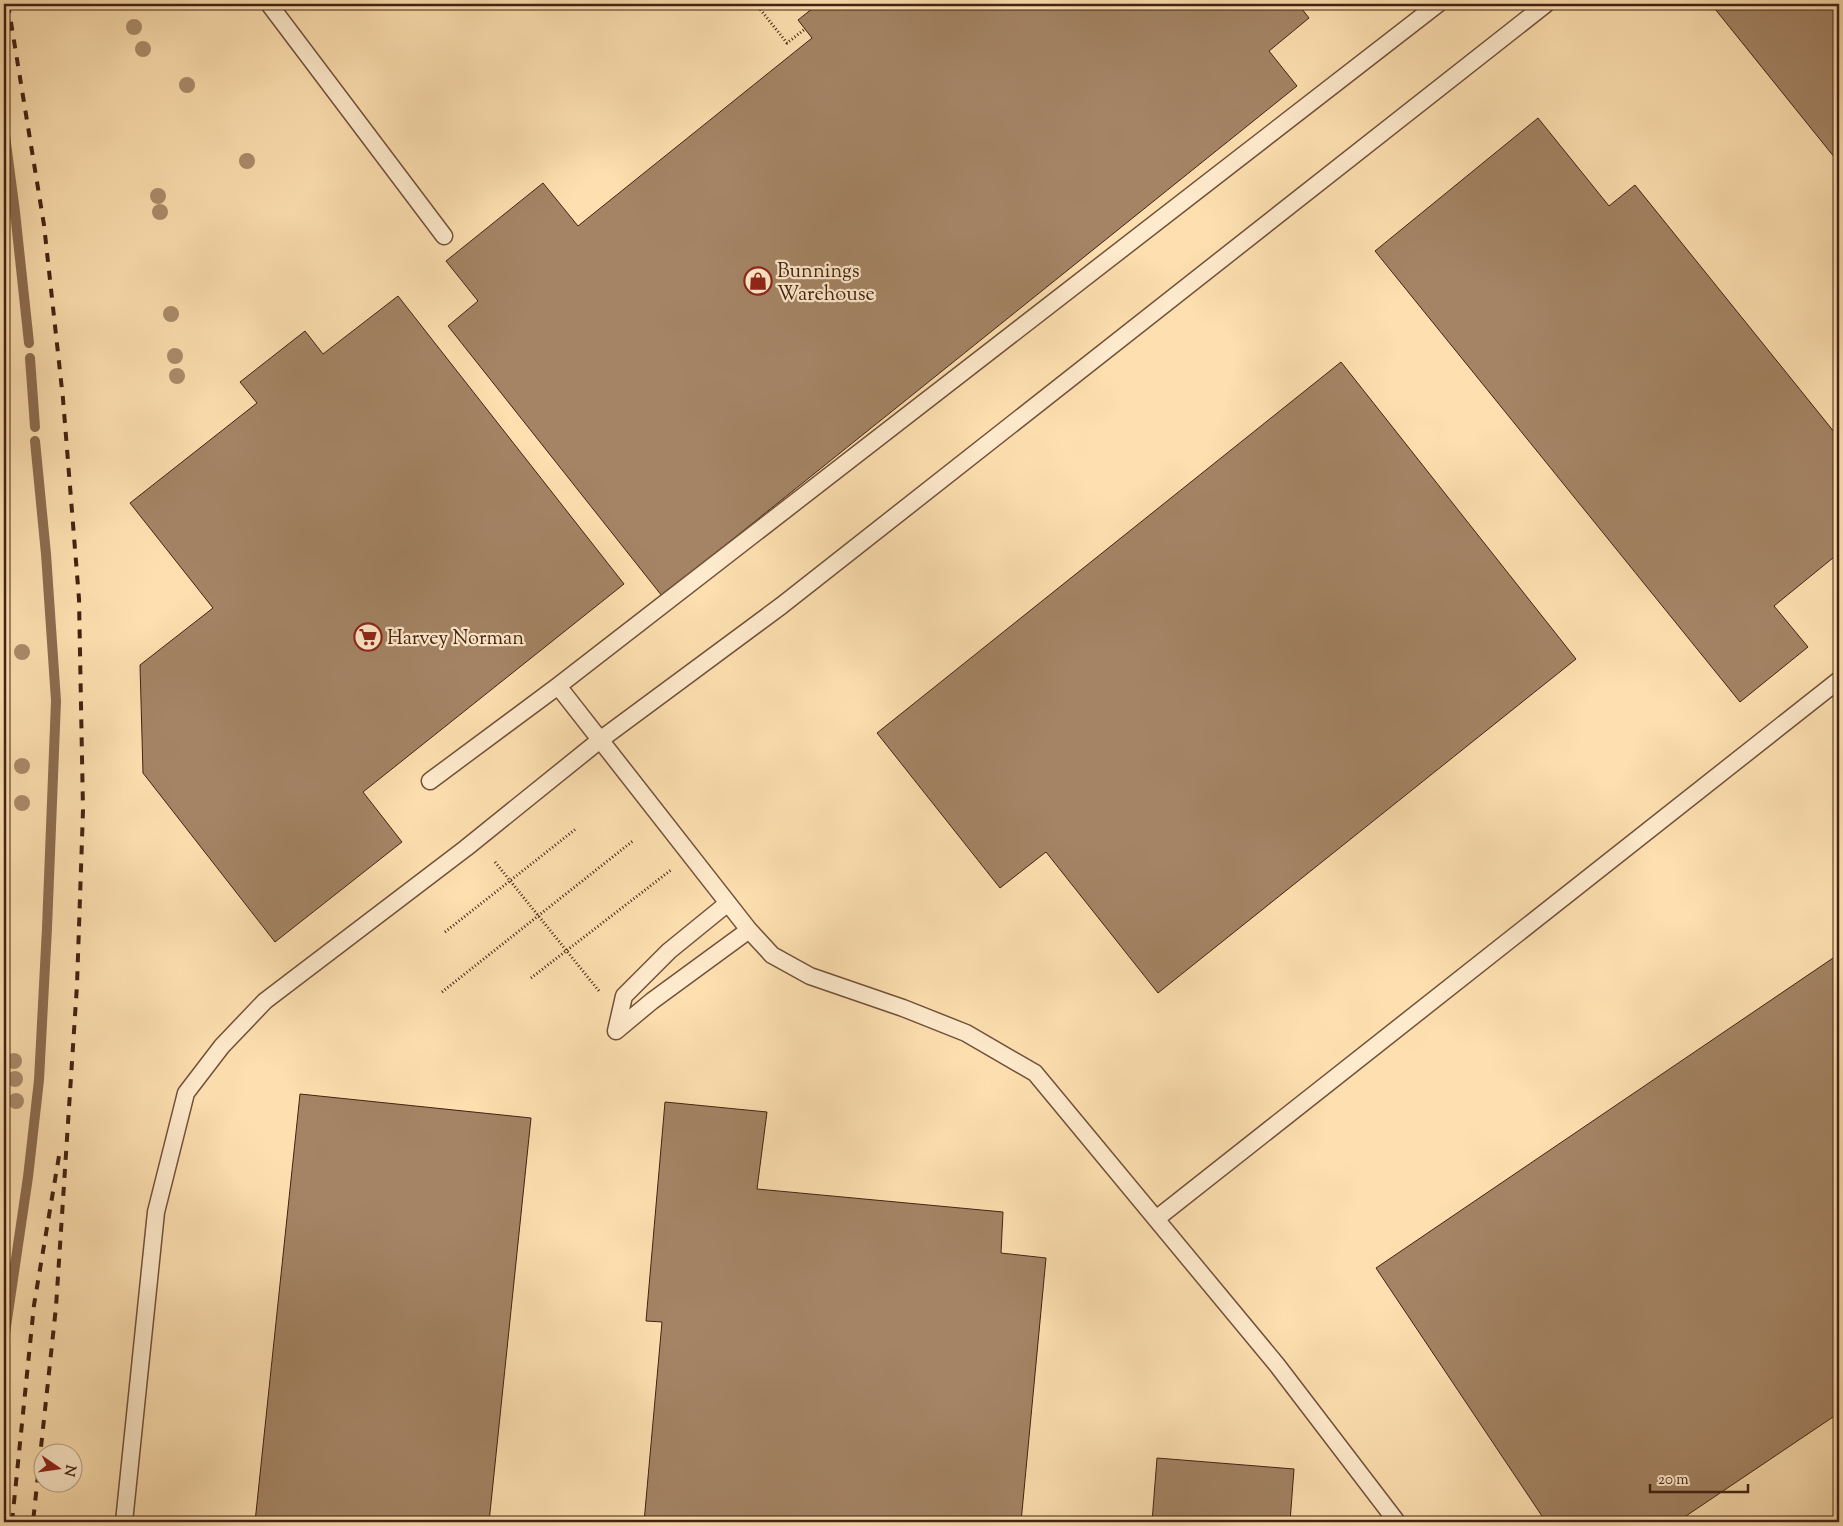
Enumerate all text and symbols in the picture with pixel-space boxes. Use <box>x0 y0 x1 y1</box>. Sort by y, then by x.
place label: Bunnings Warehouse <box>777 258 875 310</box>
shop icon: Bunnings Warehouse <box>743 266 773 296</box>
supermarket icon: Harvey Norman <box>353 622 383 652</box>
place label: Harvey Norman <box>387 625 524 654</box>
north arrow <box>32 1444 82 1494</box>
scale bar <box>1650 1461 1748 1493</box>
text: N <box>58 1463 80 1478</box>
text: 20 m <box>1658 1470 1689 1491</box>

